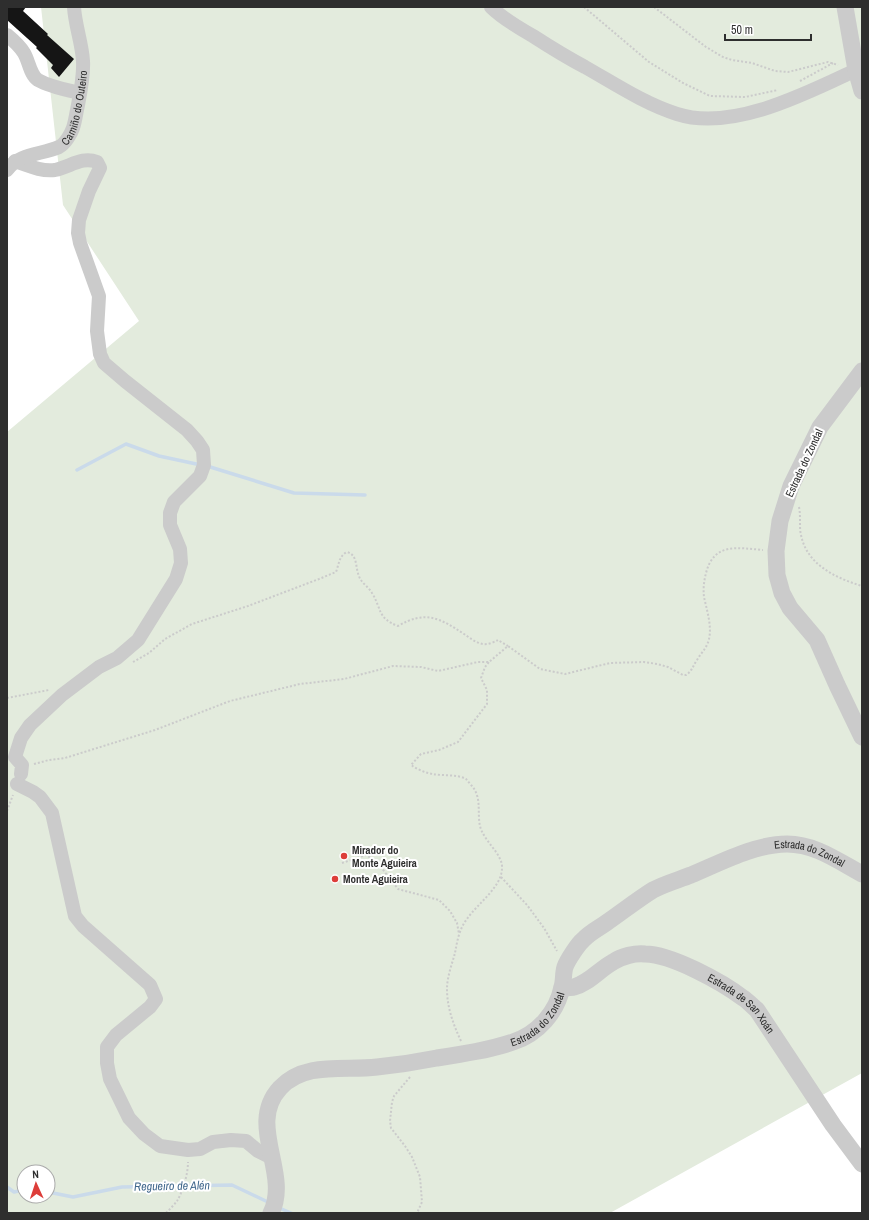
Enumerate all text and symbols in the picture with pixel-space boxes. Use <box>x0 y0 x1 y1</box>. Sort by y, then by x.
scale bar <box>725 16 811 42</box>
text: 50 m <box>731 22 753 38</box>
street label: Camiño do Outeiro <box>58 70 90 148</box>
street label: Estrada do Zondal <box>782 427 826 499</box>
street label: Estrada do Zondal <box>773 837 847 870</box>
place label: Mirador do Monte Aguieira <box>352 843 417 870</box>
marker: Mirador do Monte Aguieira <box>339 851 349 861</box>
place label: Monte Aguieira <box>343 872 408 886</box>
marker: Monte Aguieira <box>330 874 340 884</box>
street label: Estrada de San Xoán <box>705 970 778 1036</box>
street label: Estrada do Zondal <box>509 990 567 1049</box>
north arrow <box>16 1164 56 1204</box>
text: N <box>32 1167 39 1181</box>
water label: Regueiro de Alén <box>134 1177 210 1195</box>

